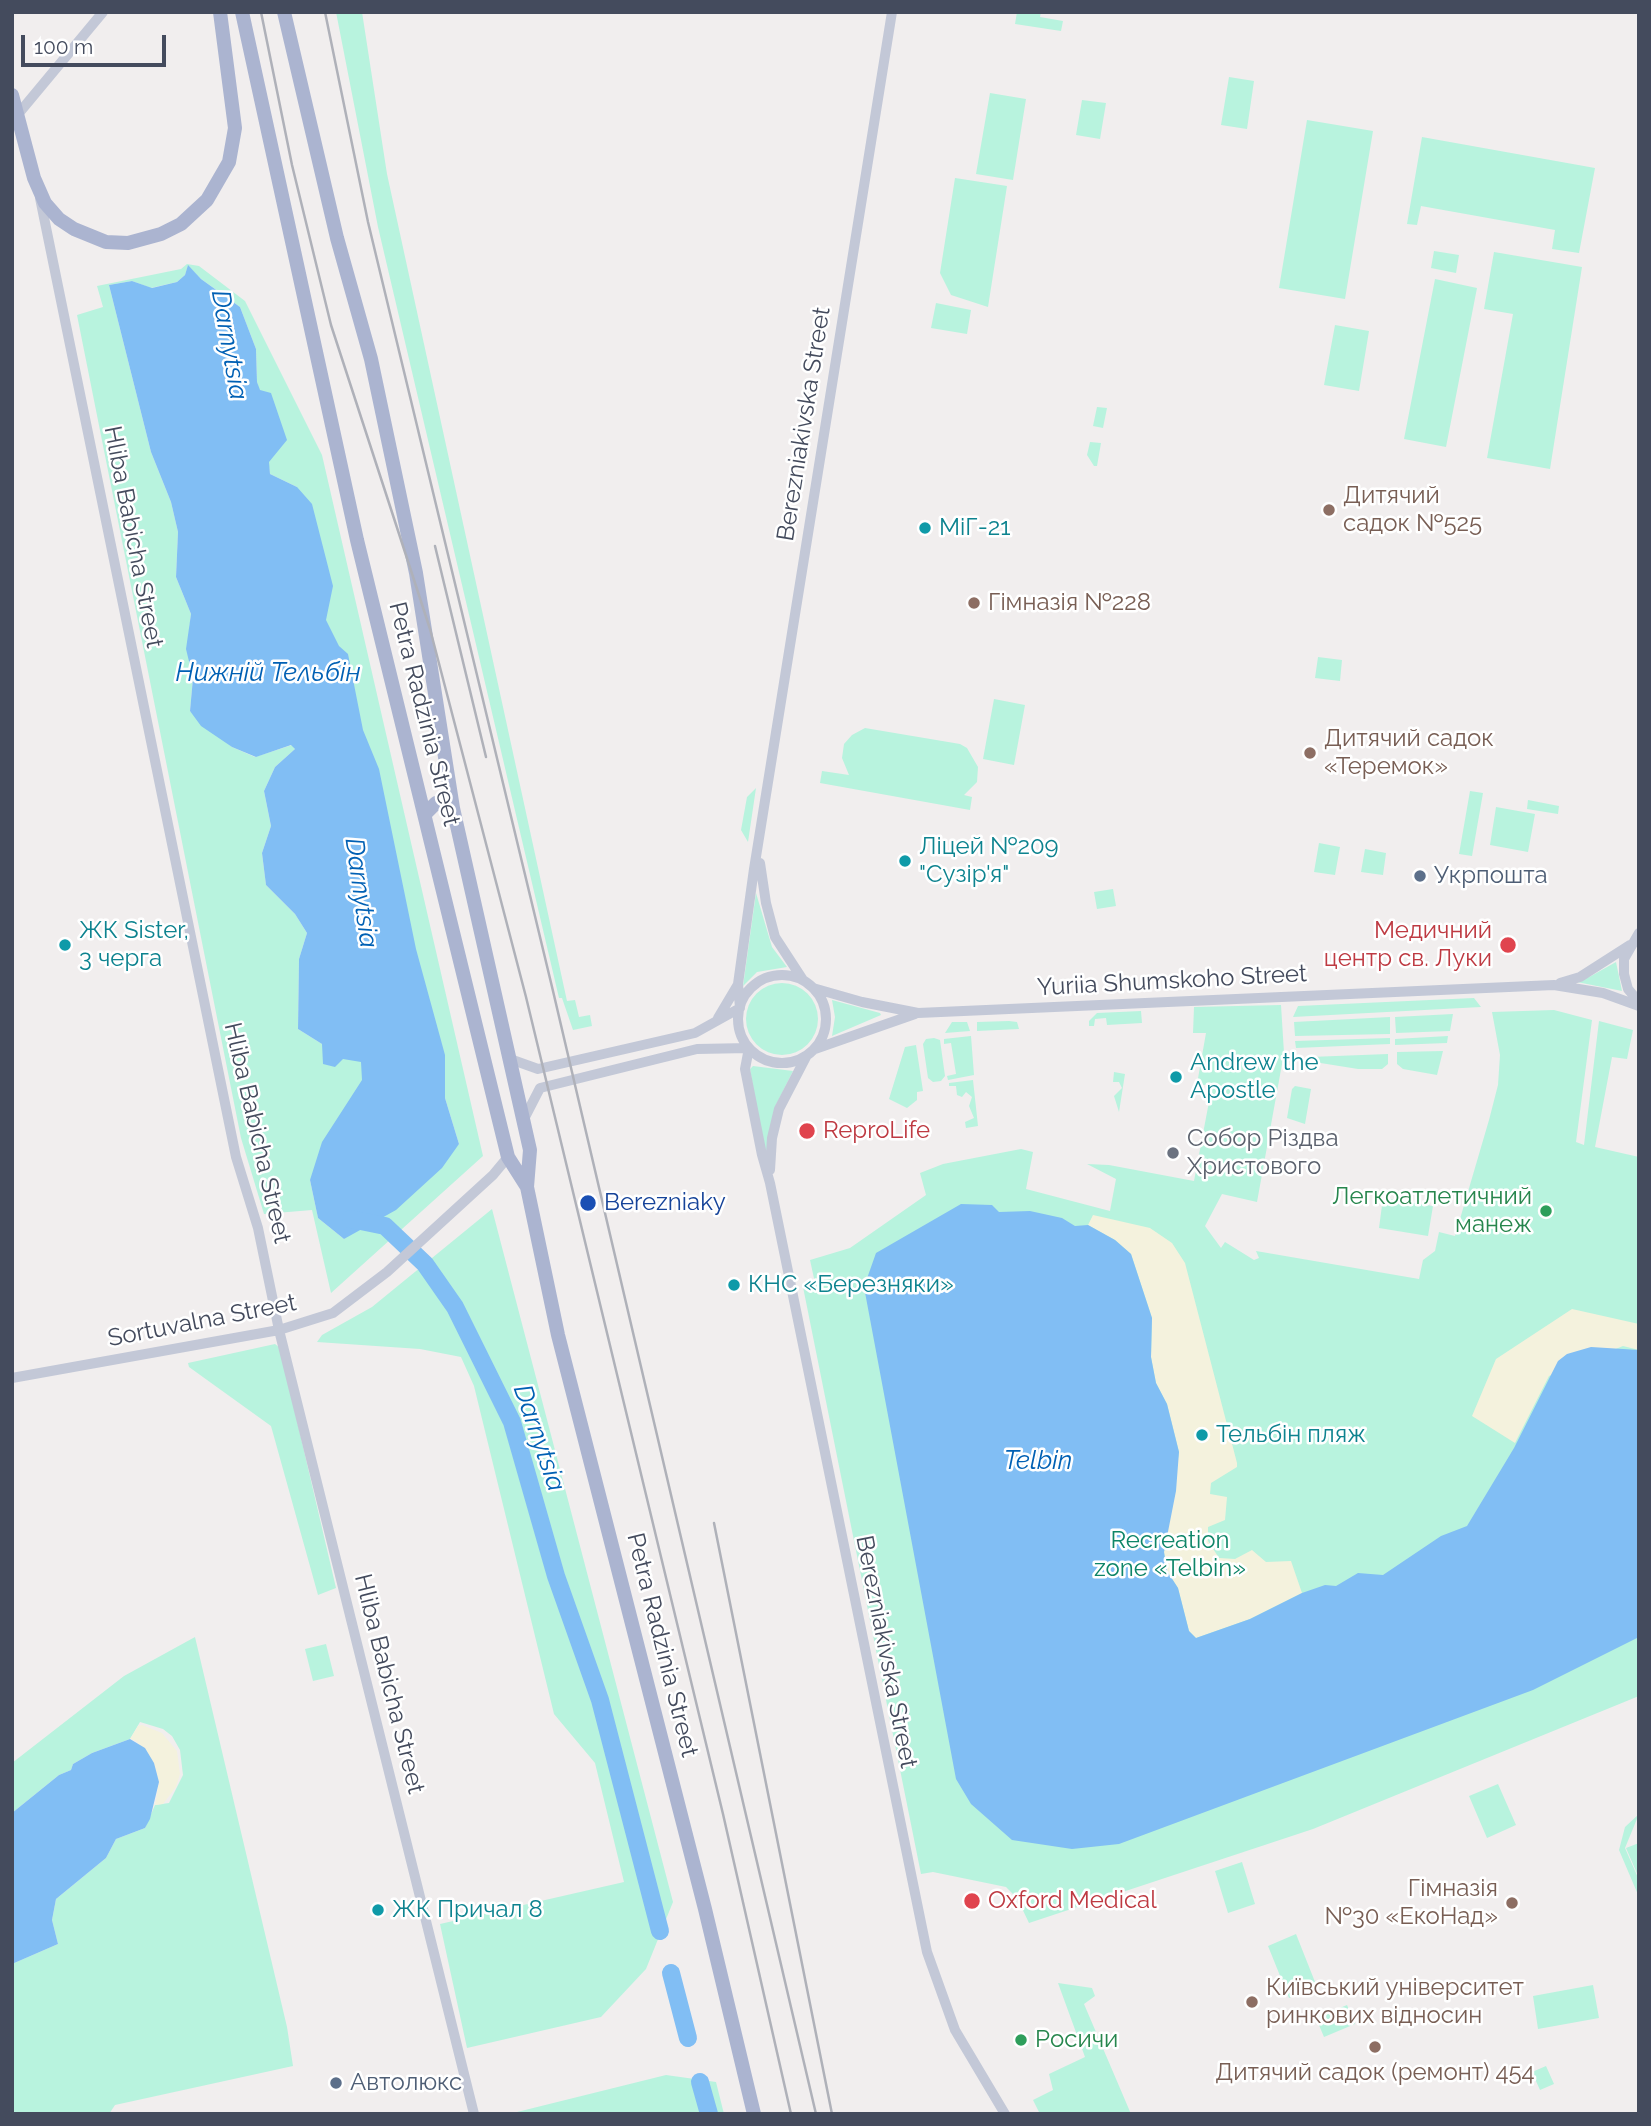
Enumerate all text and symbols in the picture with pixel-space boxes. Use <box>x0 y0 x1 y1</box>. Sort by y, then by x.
scale bar <box>24 21 170 65</box>
text: 100 m <box>34 34 93 59</box>
water label: Darnytsia <box>204 288 254 402</box>
street label: Berezniakivska Street <box>771 305 837 543</box>
street label: Hliba Babicha Street <box>97 424 169 650</box>
place label: Дитячий садок №525 <box>1343 482 1482 538</box>
marker: Дитячий садок №525 <box>1321 502 1337 518</box>
place label: МіГ-21 <box>939 514 1010 542</box>
marker: МіГ-21 <box>917 520 933 536</box>
place label: Гімназія №228 <box>988 589 1151 617</box>
marker: Гімназія №228 <box>966 595 982 611</box>
street label: Petra Radzinia Street <box>382 599 466 829</box>
water label: Нижній Тельбін <box>176 657 360 689</box>
place label: Дитячий садок «Теремок» <box>1324 725 1494 781</box>
marker: Дитячий садок «Теремок» <box>1302 745 1318 761</box>
place label: Ліцей №209 "Сузір'я" <box>919 833 1059 889</box>
water label: Darnytsia <box>338 836 384 950</box>
marker: Ліцей №209 "Сузір'я" <box>897 853 913 869</box>
place label: Укрпошта <box>1434 862 1548 890</box>
marker: Укрпошта <box>1412 868 1428 884</box>
place label: ЖК Sister, 3 черга <box>79 917 189 973</box>
place label: Медичний центр св. Луки <box>1324 917 1492 973</box>
marker: Медичний центр св. Луки <box>1498 935 1518 955</box>
marker: ЖК Sister, 3 черга <box>57 937 73 953</box>
street label: Yuriia Shumskoho Street <box>1036 960 1308 1002</box>
street label: Hliba Babicha Street <box>218 1020 296 1246</box>
place label: Andrew the Apostle <box>1190 1049 1319 1105</box>
marker: Andrew the Apostle <box>1168 1069 1184 1085</box>
place label: ReproLife <box>823 1117 930 1145</box>
marker: ReproLife <box>797 1121 817 1141</box>
place label: Собор Різдва Христового <box>1187 1125 1339 1181</box>
marker: Собор Різдва Христового <box>1165 1145 1181 1161</box>
place label: Легкоатлетичний манеж <box>1332 1183 1532 1239</box>
place label: Berezniaky <box>604 1189 726 1217</box>
marker: Berezniaky <box>578 1193 598 1213</box>
marker: Легкоатлетичний манеж <box>1538 1203 1554 1219</box>
place label: КНС «Березняки» <box>748 1271 954 1299</box>
marker: КНС «Березняки» <box>726 1277 742 1293</box>
street label: Sortuvalna Street <box>105 1289 299 1353</box>
water label: Darnytsia <box>506 1381 572 1495</box>
place label: Тельбін пляж <box>1216 1421 1366 1449</box>
marker: Тельбін пляж <box>1194 1427 1210 1443</box>
water label: Telbin <box>1004 1445 1072 1477</box>
park label: Recreation zone «Telbin» <box>1094 1527 1246 1583</box>
street label: Petra Radzinia Street <box>620 1530 704 1760</box>
street label: Berezniakivska Street <box>849 1533 923 1771</box>
street label: Hliba Babicha Street <box>348 1571 430 1797</box>
place label: Гімназія №30 «ЕкоНад» <box>1325 1875 1498 1931</box>
place label: Oxford Medical <box>988 1887 1157 1915</box>
marker: Oxford Medical <box>962 1891 982 1911</box>
marker: Гімназія №30 «ЕкоНад» <box>1504 1895 1520 1911</box>
place label: ЖК Причал 8 <box>392 1896 543 1924</box>
marker: ЖК Причал 8 <box>370 1902 386 1918</box>
place label: Київський університет ринкових відносин <box>1266 1974 1524 2030</box>
marker: Київський університет ринкових відносин <box>1244 1994 1260 2010</box>
place label: Росичи <box>1035 2026 1118 2054</box>
marker: Росичи <box>1013 2032 1029 2048</box>
marker: Дитячий садок (ремонт) 454 <box>1367 2039 1383 2055</box>
place label: Дитячий садок (ремонт) 454 <box>1215 2059 1535 2087</box>
place label: Автолюкс <box>350 2069 462 2097</box>
marker: Автолюкс <box>328 2075 344 2091</box>

